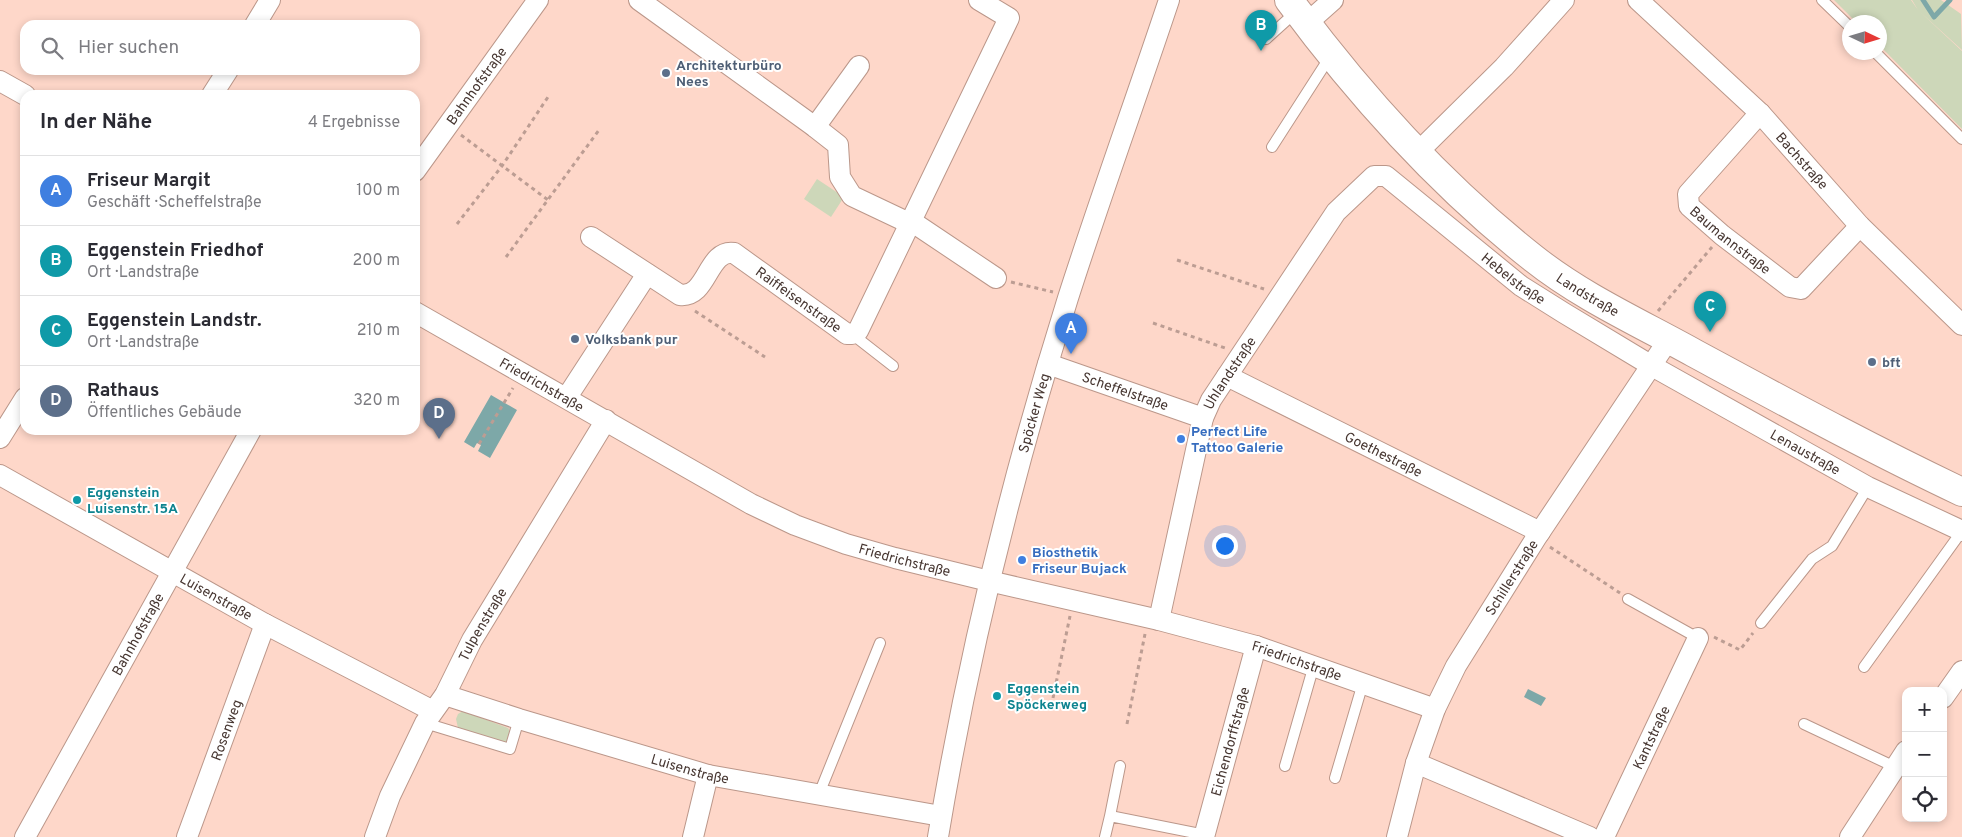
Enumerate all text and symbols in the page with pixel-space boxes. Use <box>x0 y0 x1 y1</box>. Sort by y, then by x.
pin: B <box>1245 10 1277 51</box>
north arrow <box>1842 15 1887 60</box>
search box <box>20 20 420 75</box>
icon: search <box>38 34 66 62</box>
text: Hier suchen <box>78 36 179 60</box>
street label: Bahnhofstraße <box>444 44 511 129</box>
place label: Architekturbüro Nees <box>676 58 782 91</box>
marker: Architekturbüro Nees <box>660 67 672 79</box>
text: In der Nähe <box>40 109 152 136</box>
text: 4 Ergebnisse <box>308 113 400 133</box>
street label: Bachstraße <box>1771 130 1831 194</box>
text: Friseur Margit <box>87 169 211 193</box>
text: A <box>50 181 62 201</box>
text: 100 m <box>356 181 400 201</box>
text: Geschäft · Scheffelstraße <box>87 193 262 213</box>
street label: Baumannstraße <box>1685 203 1773 279</box>
text: Eggenstein Friedhof <box>87 239 263 263</box>
street label: Hebelstraße <box>1477 250 1548 309</box>
text: B <box>50 251 62 271</box>
text: 200 m <box>352 251 400 271</box>
text: Ort · Landstraße <box>87 263 199 283</box>
street label: Raiffeisenstraße <box>752 264 844 337</box>
street label: Landstraße <box>1552 270 1621 321</box>
pin: C <box>1694 291 1726 332</box>
text: Eggenstein Landstr. <box>87 309 262 333</box>
pin: A <box>1055 313 1087 354</box>
text: C <box>51 321 61 341</box>
text: 210 m <box>357 321 400 341</box>
place label: Volksbank pur <box>585 332 678 349</box>
text: Ort · Landstraße <box>87 333 199 353</box>
marker: Volksbank pur <box>569 333 581 345</box>
street label: Uhlandstraße <box>1201 334 1261 413</box>
street label: Friedrichstraße <box>496 355 586 417</box>
place label: bft <box>1882 355 1901 372</box>
marker: bft <box>1866 356 1878 368</box>
street label: Scheffelstraße <box>1079 369 1170 415</box>
street label: Spöcker Weg <box>1016 372 1055 455</box>
text: Rathaus <box>87 379 159 403</box>
text: D <box>50 391 62 411</box>
text: 320 m <box>353 391 400 411</box>
pin: D <box>423 398 455 439</box>
text: Öffentliches Gebäude <box>87 403 242 423</box>
place label: Perfect Life Tattoo Galerie <box>1191 424 1284 457</box>
street label: Lenaustraße <box>1767 427 1843 480</box>
street label: Goethestraße <box>1341 429 1425 482</box>
marker: Perfect Life Tattoo Galerie <box>1175 433 1187 445</box>
place label: Eggenstein Luisenstr. 15A <box>87 485 178 518</box>
marker: Eggenstein Luisenstr. 15A <box>71 494 83 506</box>
your location <box>1212 533 1238 559</box>
street label: Schillerstraße <box>1483 537 1543 619</box>
street label: Friedrichstraße <box>856 541 952 581</box>
place label: Biosthetik Friseur Bujack <box>1032 545 1127 578</box>
marker: Biosthetik Friseur Bujack <box>1016 554 1028 566</box>
street label: Luisenstraße <box>176 571 255 625</box>
street label: Tulpenstraße <box>456 585 512 664</box>
street label: Bahnhofstraße <box>109 591 169 679</box>
street label: Friedrichstraße <box>1250 638 1344 685</box>
place label: Eggenstein Spöckerweg <box>1007 681 1087 714</box>
street label: Eichendorffstraße <box>1208 685 1254 798</box>
map controls <box>1902 687 1947 822</box>
button: + <box>1902 687 1947 732</box>
marker: Eggenstein Spöckerweg <box>991 690 1003 702</box>
street label: Rosenweg <box>209 697 247 763</box>
street label: Kantstraße <box>1630 704 1675 773</box>
button: − <box>1902 732 1947 777</box>
street label: Luisenstraße <box>649 752 730 789</box>
button: locate <box>1902 777 1947 822</box>

